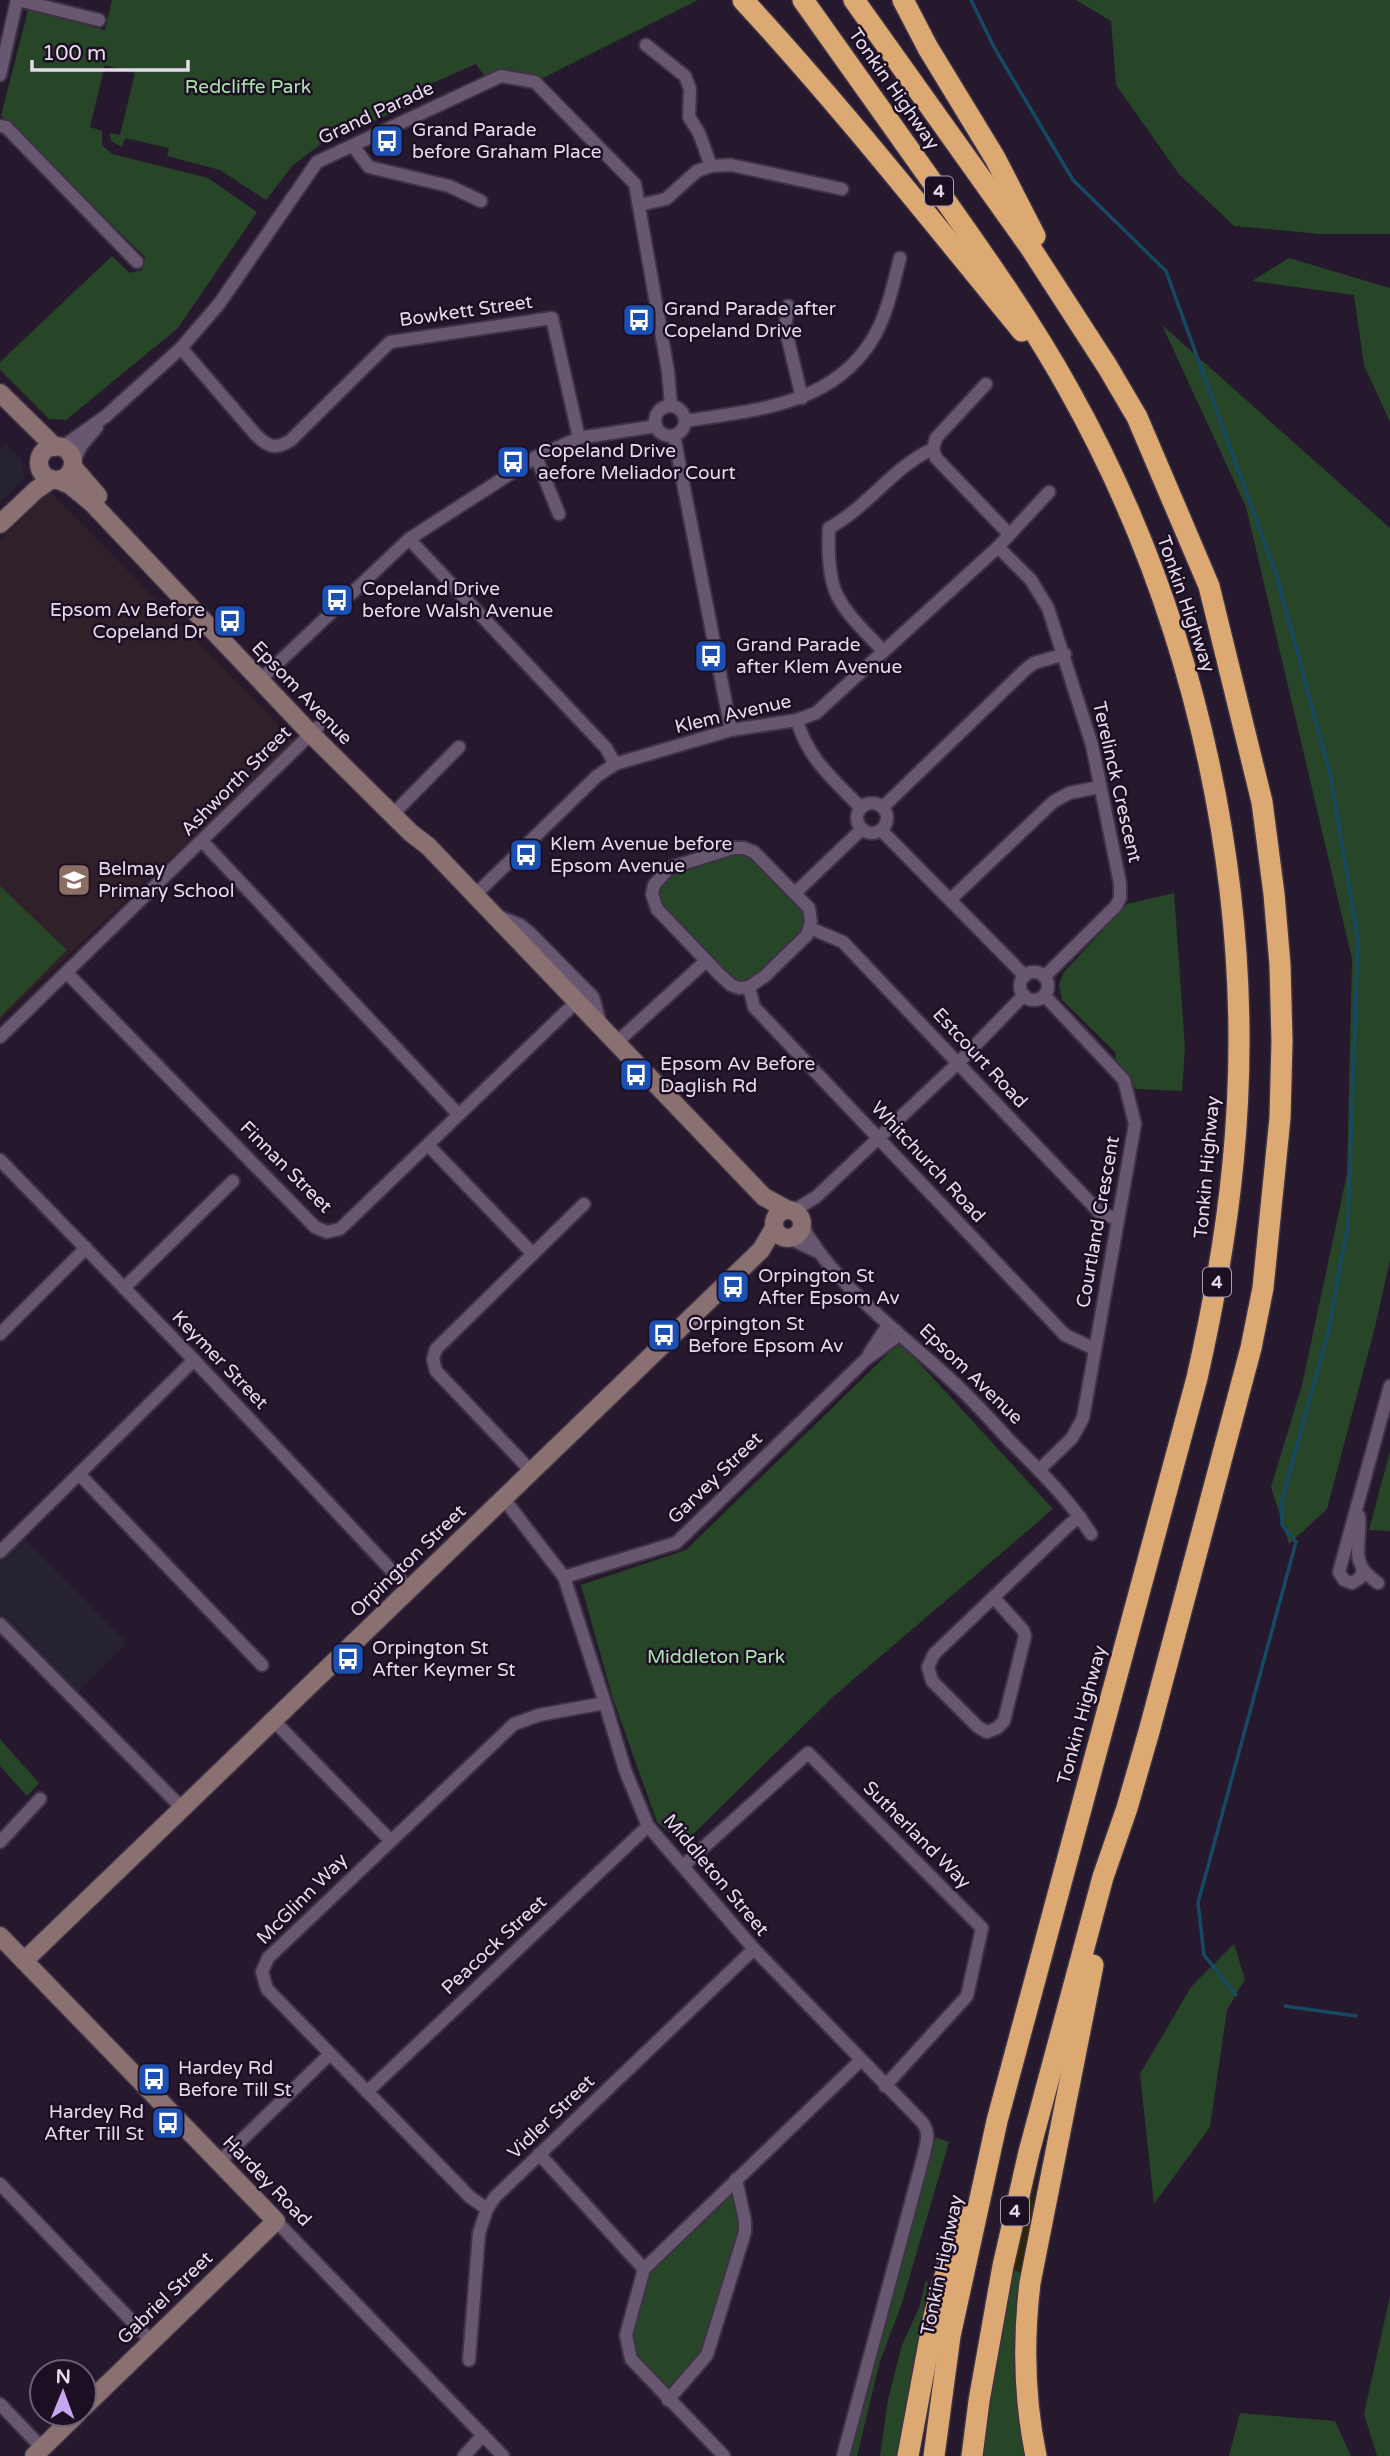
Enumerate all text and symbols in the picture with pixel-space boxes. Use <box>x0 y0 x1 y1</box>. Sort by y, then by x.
street label: Tonkin Highway <box>844 24 944 154</box>
scale bar <box>32 28 187 72</box>
text: 100 m <box>42 41 106 66</box>
park label: Redcliffe Park <box>185 76 311 98</box>
street label: Grand Parade <box>315 77 437 149</box>
place label: Grand Parade before Graham Place <box>412 119 602 163</box>
bus stop icon: Grand Parade before Graham Place <box>368 122 406 160</box>
road number: 4 <box>925 176 953 206</box>
street label: Bowkett Street <box>398 291 534 331</box>
place label: Grand Parade after Copeland Drive <box>664 298 837 342</box>
bus stop icon: Grand Parade after Copeland Drive <box>620 301 658 339</box>
place label: Copeland Drive aefore Meliador Court <box>538 440 736 484</box>
bus stop icon: Copeland Drive aefore Meliador Court <box>494 443 532 481</box>
street label: Tonkin Highway <box>1152 533 1220 675</box>
place label: Copeland Drive before Walsh Avenue <box>362 578 553 622</box>
bus stop icon: Copeland Drive before Walsh Avenue <box>318 581 356 619</box>
place label: Epsom Av Before Copeland Dr <box>50 599 206 643</box>
bus stop icon: Epsom Av Before Copeland Dr <box>211 602 249 640</box>
place label: Grand Parade after Klem Avenue <box>736 634 902 678</box>
street label: Epsom Avenue <box>247 637 357 749</box>
bus stop icon: Grand Parade after Klem Avenue <box>692 637 730 675</box>
street label: Klem Avenue <box>673 690 793 738</box>
street label: Terelinck Crescent <box>1088 699 1146 865</box>
street label: Ashworth Street <box>176 721 296 841</box>
place label: Klem Avenue before Epsom Avenue <box>550 833 732 877</box>
bus stop icon: Klem Avenue before Epsom Avenue <box>507 836 545 874</box>
place label: Belmay Primary School <box>98 858 234 902</box>
school or university icon: Belmay Primary School <box>55 861 93 899</box>
street label: Estcourt Road <box>928 1003 1032 1113</box>
place label: Epsom Av Before Daglish Rd <box>660 1053 815 1097</box>
bus stop icon: Epsom Av Before Daglish Rd <box>617 1056 655 1094</box>
street label: Tonkin Highway <box>1190 1095 1224 1239</box>
street label: Whitchurch Road <box>866 1097 990 1227</box>
street label: Finnan Street <box>236 1117 336 1217</box>
street label: Courtland Crescent <box>1072 1135 1124 1309</box>
place label: Orpington St After Epsom Av <box>758 1265 900 1309</box>
bus stop icon: Orpington St After Epsom Av <box>714 1268 752 1306</box>
road number: 4 <box>1203 1268 1231 1296</box>
street label: Keymer Street <box>168 1306 272 1414</box>
place label: Orpington St Before Epsom Av <box>688 1313 843 1357</box>
bus stop icon: Orpington St Before Epsom Av <box>645 1316 683 1354</box>
street label: Epsom Avenue <box>915 1319 1027 1429</box>
street label: Garvey Street <box>663 1428 767 1528</box>
street label: Orpington Street <box>346 1500 470 1622</box>
place label: Orpington St After Keymer St <box>372 1637 516 1681</box>
bus stop icon: Orpington St After Keymer St <box>329 1640 367 1678</box>
street label: Tonkin Highway <box>1053 1643 1111 1787</box>
park label: Middleton Park <box>647 1646 785 1668</box>
street label: Sutherland Way <box>859 1777 975 1893</box>
street label: Middleton Street <box>659 1810 773 1940</box>
street label: McGlinn Way <box>252 1849 352 1949</box>
street label: Peacock Street <box>437 1891 551 1999</box>
place label: Hardey Rd Before Till St <box>178 2057 292 2101</box>
bus stop icon: Hardey Rd Before Till St <box>135 2060 173 2098</box>
street label: Vidler Street <box>503 2070 599 2164</box>
place label: Hardey Rd After Till St <box>44 2101 144 2145</box>
bus stop icon: Hardey Rd After Till St <box>149 2104 187 2142</box>
street label: Hardey Road <box>218 2131 316 2231</box>
street label: Tonkin Highway <box>916 2193 968 2337</box>
road number: 4 <box>1001 2196 1029 2225</box>
street label: Gabriel Street <box>113 2247 217 2349</box>
north arrow <box>28 2358 98 2428</box>
text: N <box>55 2366 71 2388</box>

